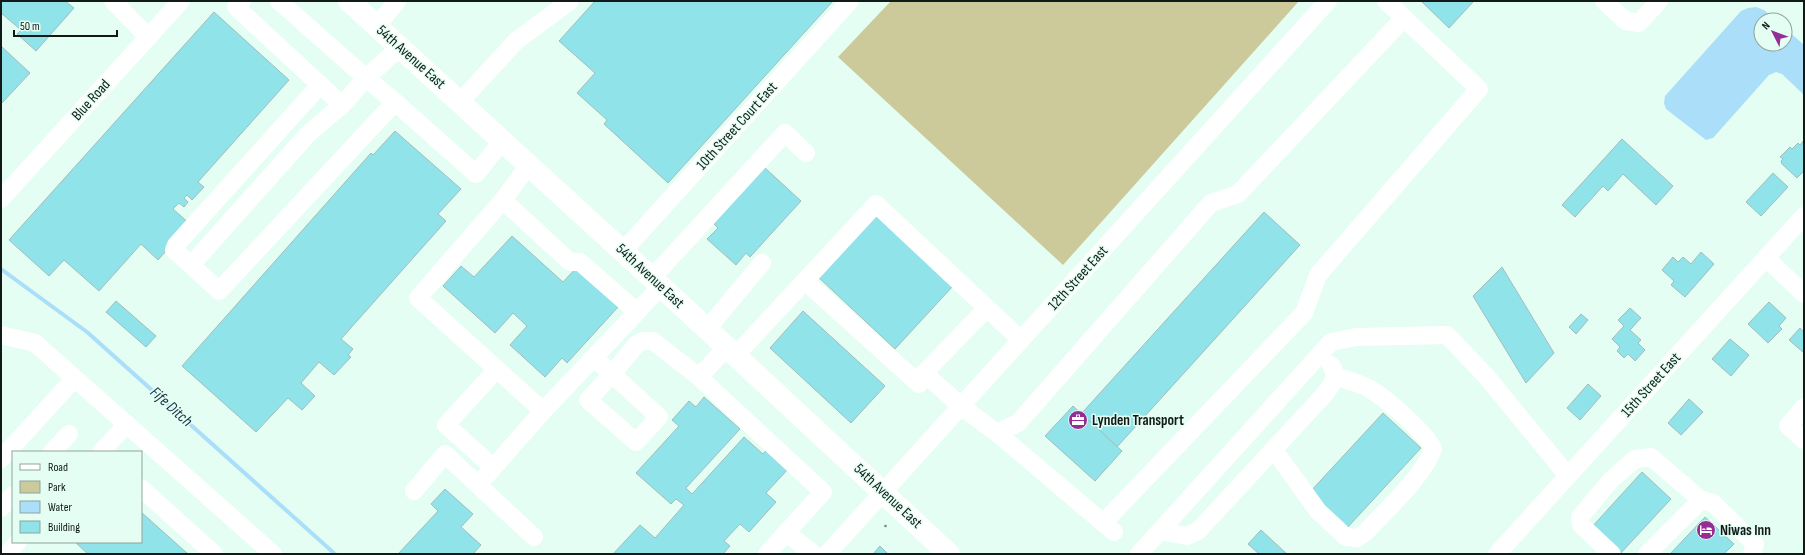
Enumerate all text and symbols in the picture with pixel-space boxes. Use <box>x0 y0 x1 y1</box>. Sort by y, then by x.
scale bar <box>14 12 117 38</box>
north arrow <box>1753 12 1793 52</box>
text: 50 m <box>20 19 40 34</box>
text: N <box>1759 19 1773 32</box>
street label: 54th Avenue East <box>373 21 450 93</box>
street label: Blue Road <box>67 75 115 125</box>
street label: 10th Street Court East <box>692 78 782 174</box>
street label: 54th Avenue East <box>612 240 688 313</box>
street label: 12th Street East <box>1044 241 1112 314</box>
street label: 15th Street East <box>1617 348 1685 421</box>
water label: Fife Ditch <box>146 383 196 431</box>
office icon: Lynden Transport <box>1067 409 1089 431</box>
place label: Lynden Transport <box>1092 411 1184 430</box>
legend <box>12 451 142 543</box>
text: Road <box>48 460 68 475</box>
street label: 54th Avenue East <box>850 460 926 533</box>
text: Park <box>48 480 66 495</box>
text: Water <box>48 500 72 515</box>
hotel icon: Niwas Inn <box>1695 519 1717 541</box>
text: Building <box>48 520 80 535</box>
place label: Niwas Inn <box>1720 521 1771 540</box>

